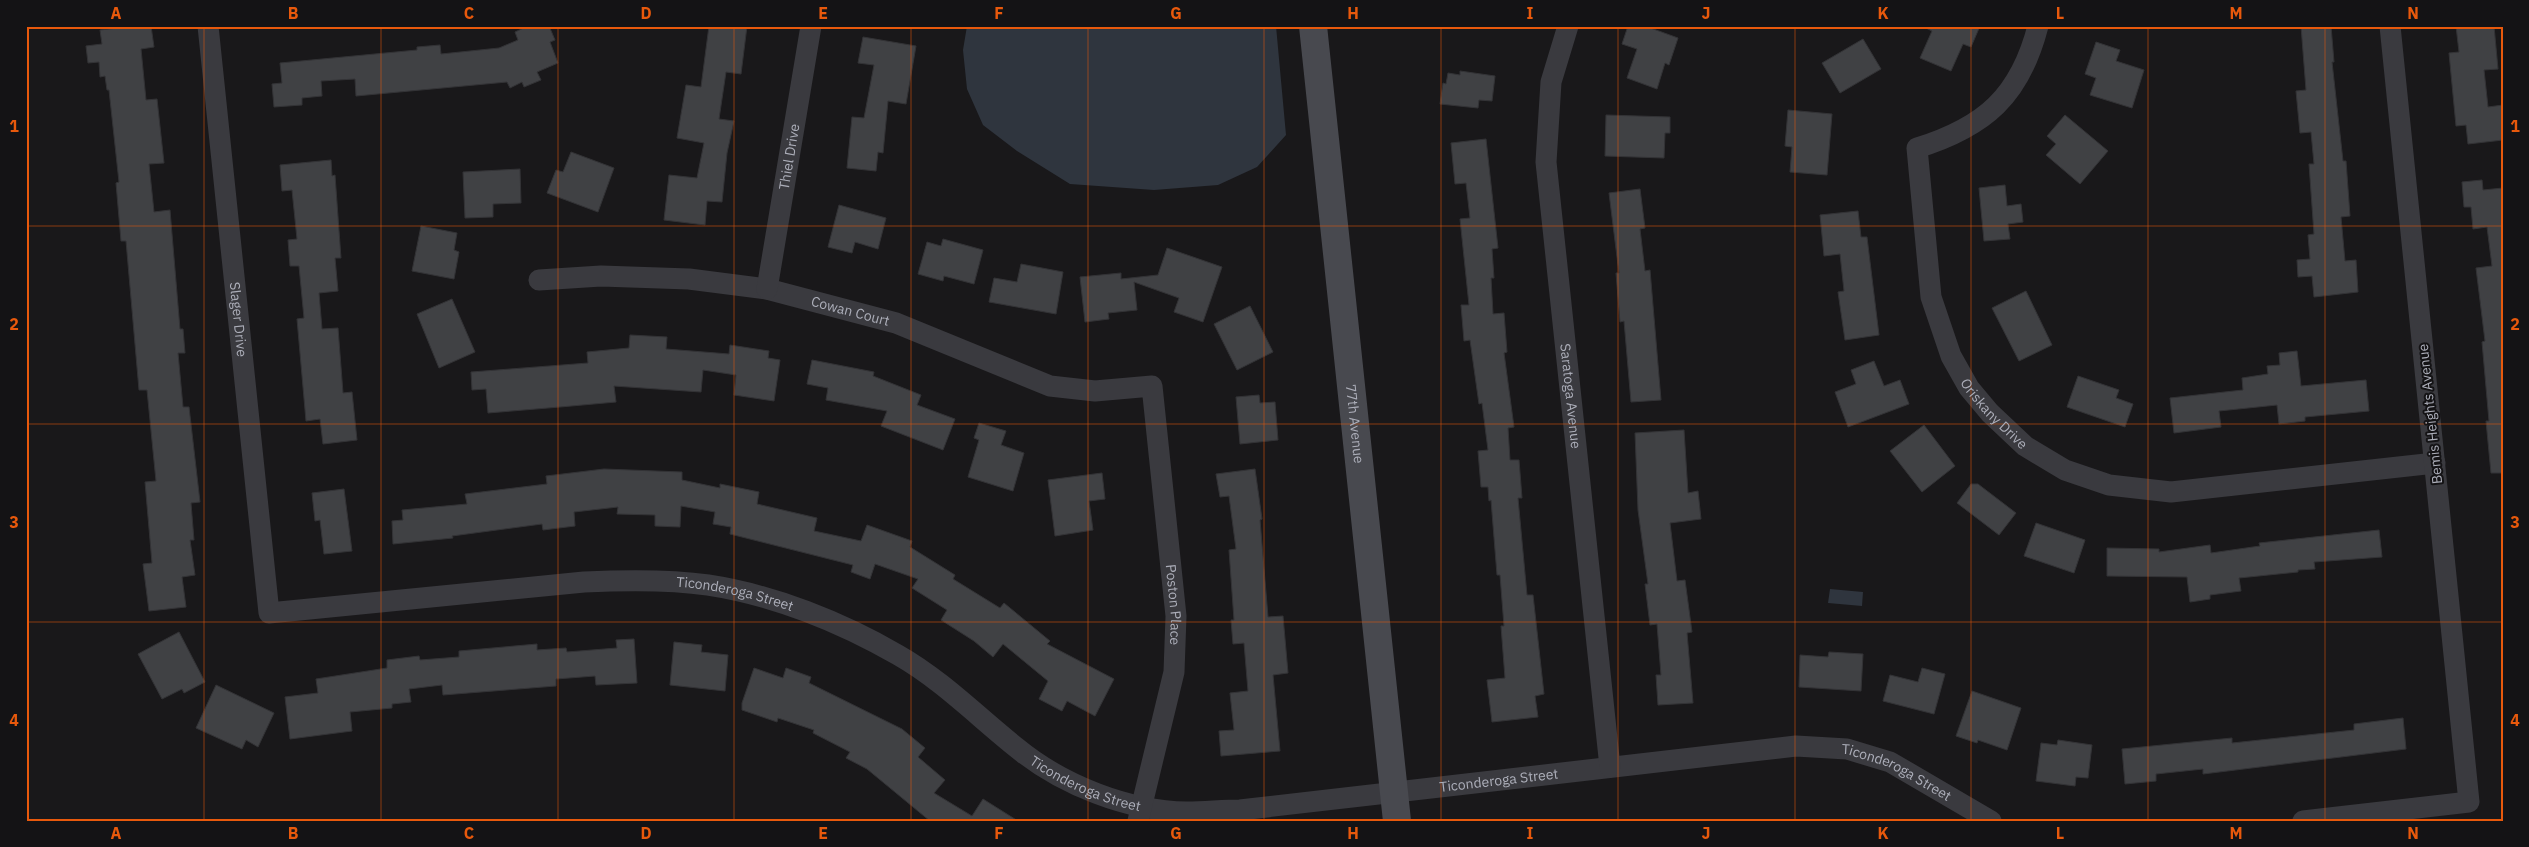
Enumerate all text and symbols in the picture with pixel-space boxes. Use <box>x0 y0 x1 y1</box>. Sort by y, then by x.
text: A <box>111 3 122 23</box>
text: B <box>288 3 299 23</box>
text: C <box>464 3 474 23</box>
text: D <box>640 3 652 23</box>
text: E <box>818 3 828 23</box>
text: F <box>994 3 1004 23</box>
text: G <box>1170 3 1182 23</box>
text: H <box>1347 3 1359 23</box>
text: I <box>1527 3 1534 23</box>
text: J <box>1702 3 1710 23</box>
text: K <box>1877 3 1889 23</box>
text: L <box>2056 3 2064 23</box>
text: M <box>2229 3 2243 23</box>
text: N <box>2407 3 2419 23</box>
text: 1 <box>9 116 19 136</box>
text: 1 <box>2510 116 2520 136</box>
street label: Thiel Drive <box>775 122 804 191</box>
street label: Slager Drive <box>226 281 251 358</box>
street label: Cowan Court <box>809 292 892 330</box>
text: 2 <box>9 314 19 334</box>
text: 2 <box>2510 314 2520 334</box>
street label: Saratoga Avenue <box>1556 342 1585 450</box>
street label: Bemis Heights Avenue <box>2414 343 2446 485</box>
street label: Oriskany Drive <box>1956 375 2032 453</box>
street label: 77th Avenue <box>1342 383 1368 465</box>
text: 3 <box>9 512 19 532</box>
text: 3 <box>2510 512 2520 532</box>
street label: Poston Place <box>1162 563 1185 646</box>
street label: Ticonderoga Street <box>676 573 796 615</box>
text: 4 <box>9 710 19 730</box>
text: 4 <box>2510 710 2520 730</box>
street label: Ticonderoga Street <box>1841 740 1955 805</box>
street label: Ticonderoga Street <box>1027 752 1143 815</box>
street label: Ticonderoga Street <box>1438 764 1559 796</box>
text: A <box>111 823 122 843</box>
text: B <box>288 823 299 843</box>
text: C <box>464 823 474 843</box>
text: D <box>640 823 652 843</box>
text: E <box>818 823 828 843</box>
text: F <box>994 823 1004 843</box>
text: G <box>1170 823 1182 843</box>
text: H <box>1347 823 1359 843</box>
text: I <box>1527 823 1534 843</box>
text: J <box>1702 823 1710 843</box>
text: K <box>1877 823 1889 843</box>
text: L <box>2056 823 2064 843</box>
text: M <box>2229 823 2243 843</box>
text: N <box>2407 823 2419 843</box>

